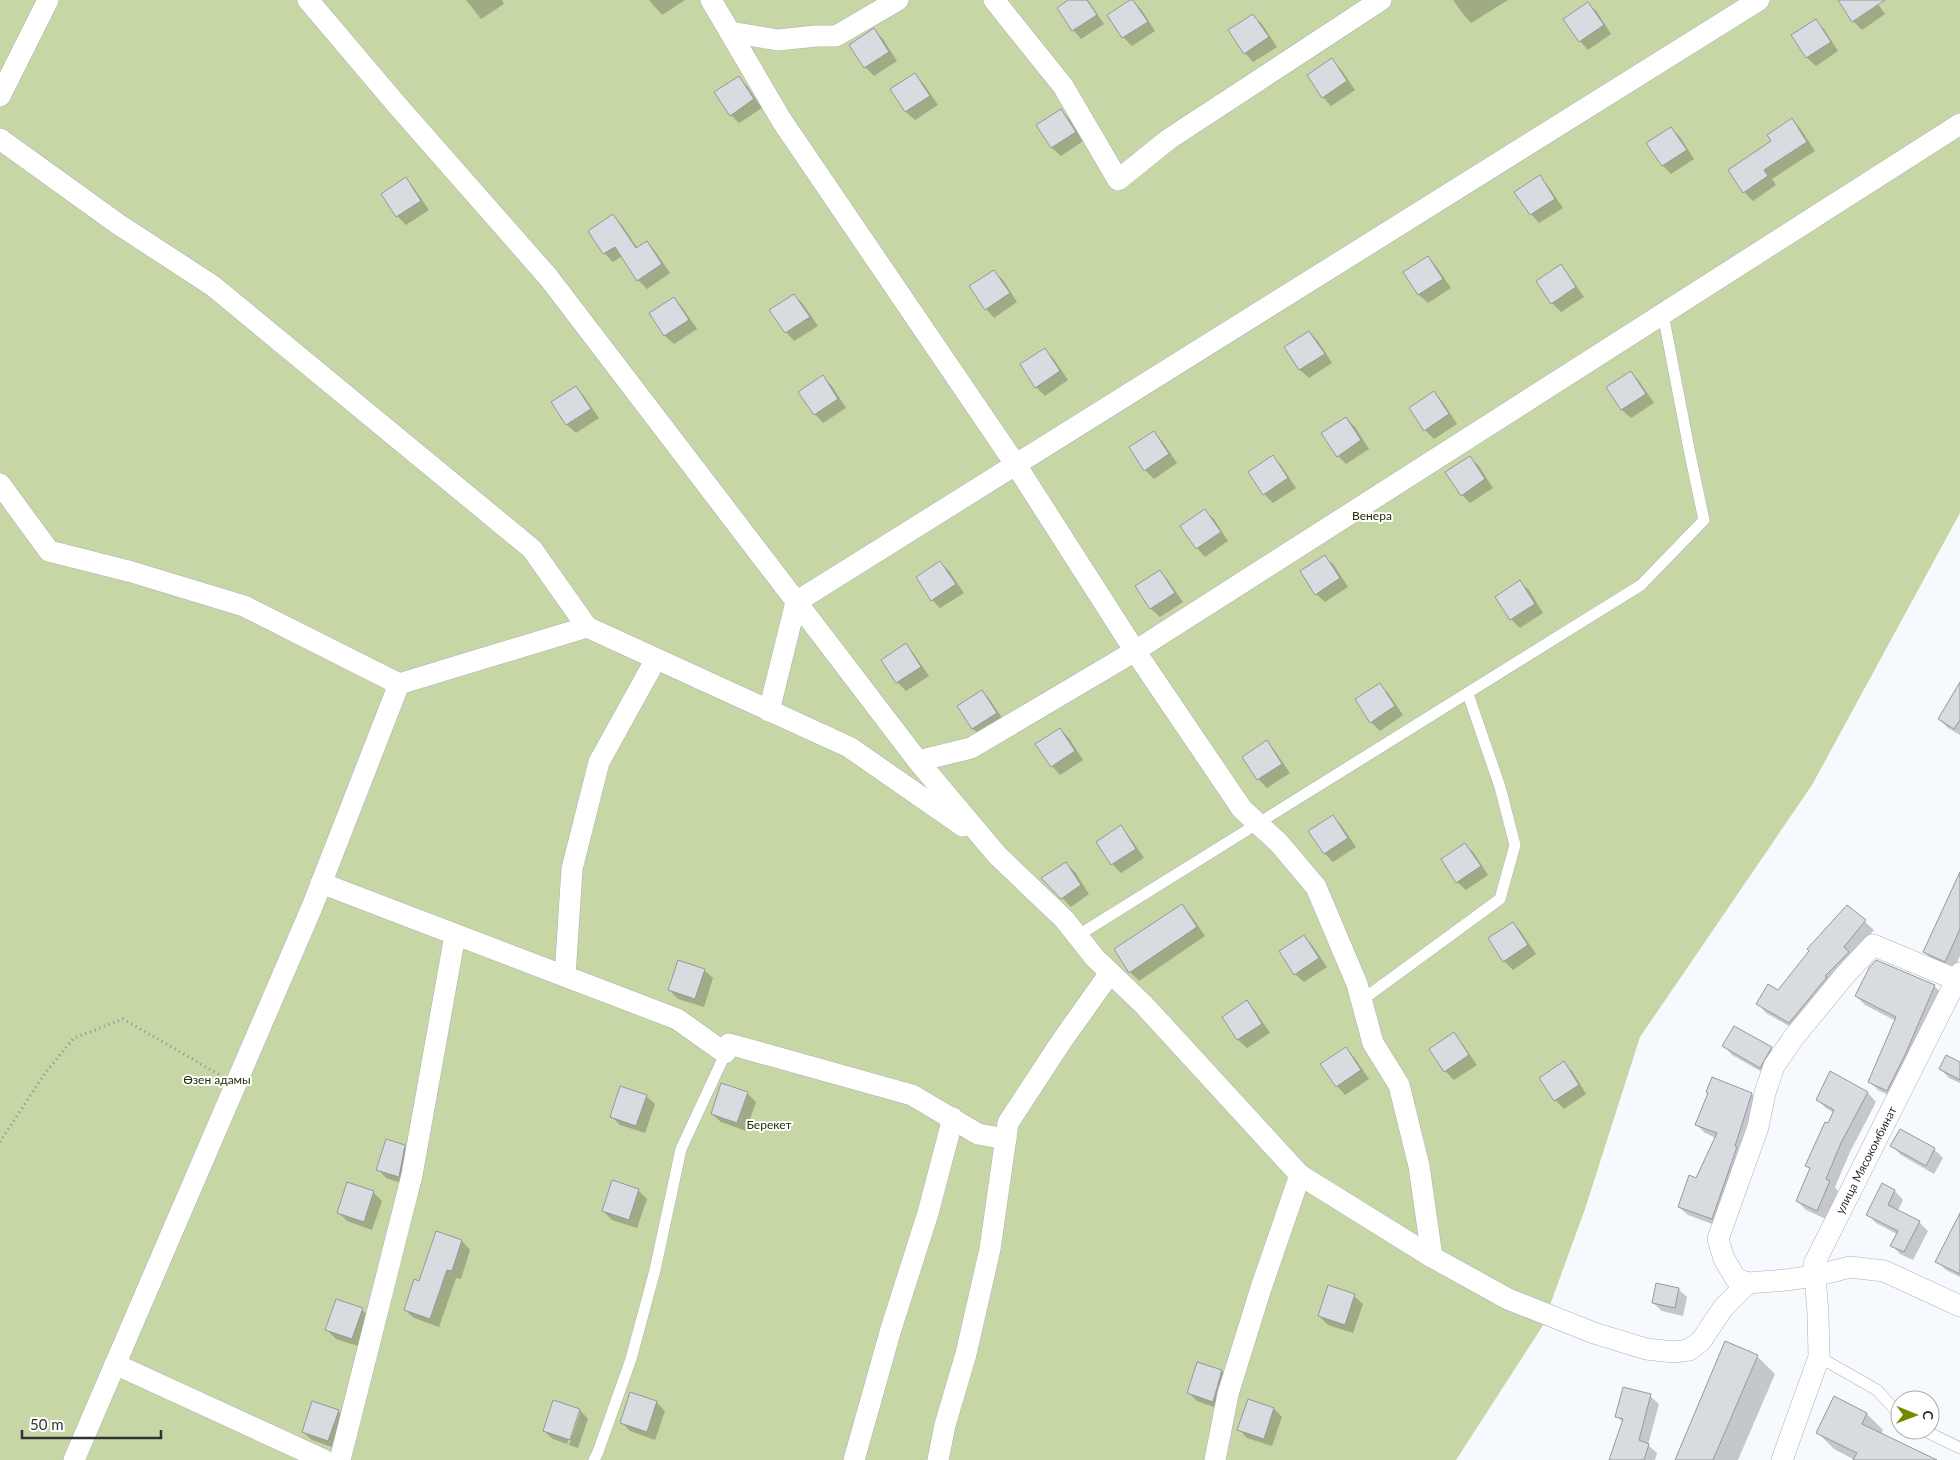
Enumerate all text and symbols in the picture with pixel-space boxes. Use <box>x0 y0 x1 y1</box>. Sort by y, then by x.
park label: Венера <box>1352 508 1392 523</box>
park label: Өзен адамы <box>183 1072 251 1087</box>
street label: улица Мясокомбинат <box>1832 1104 1900 1216</box>
park label: Берекет <box>746 1117 792 1132</box>
north arrow <box>1890 1390 1940 1440</box>
scale bar <box>22 1408 161 1440</box>
text: С <box>1920 1410 1937 1421</box>
text: 50 m <box>30 1415 64 1433</box>

